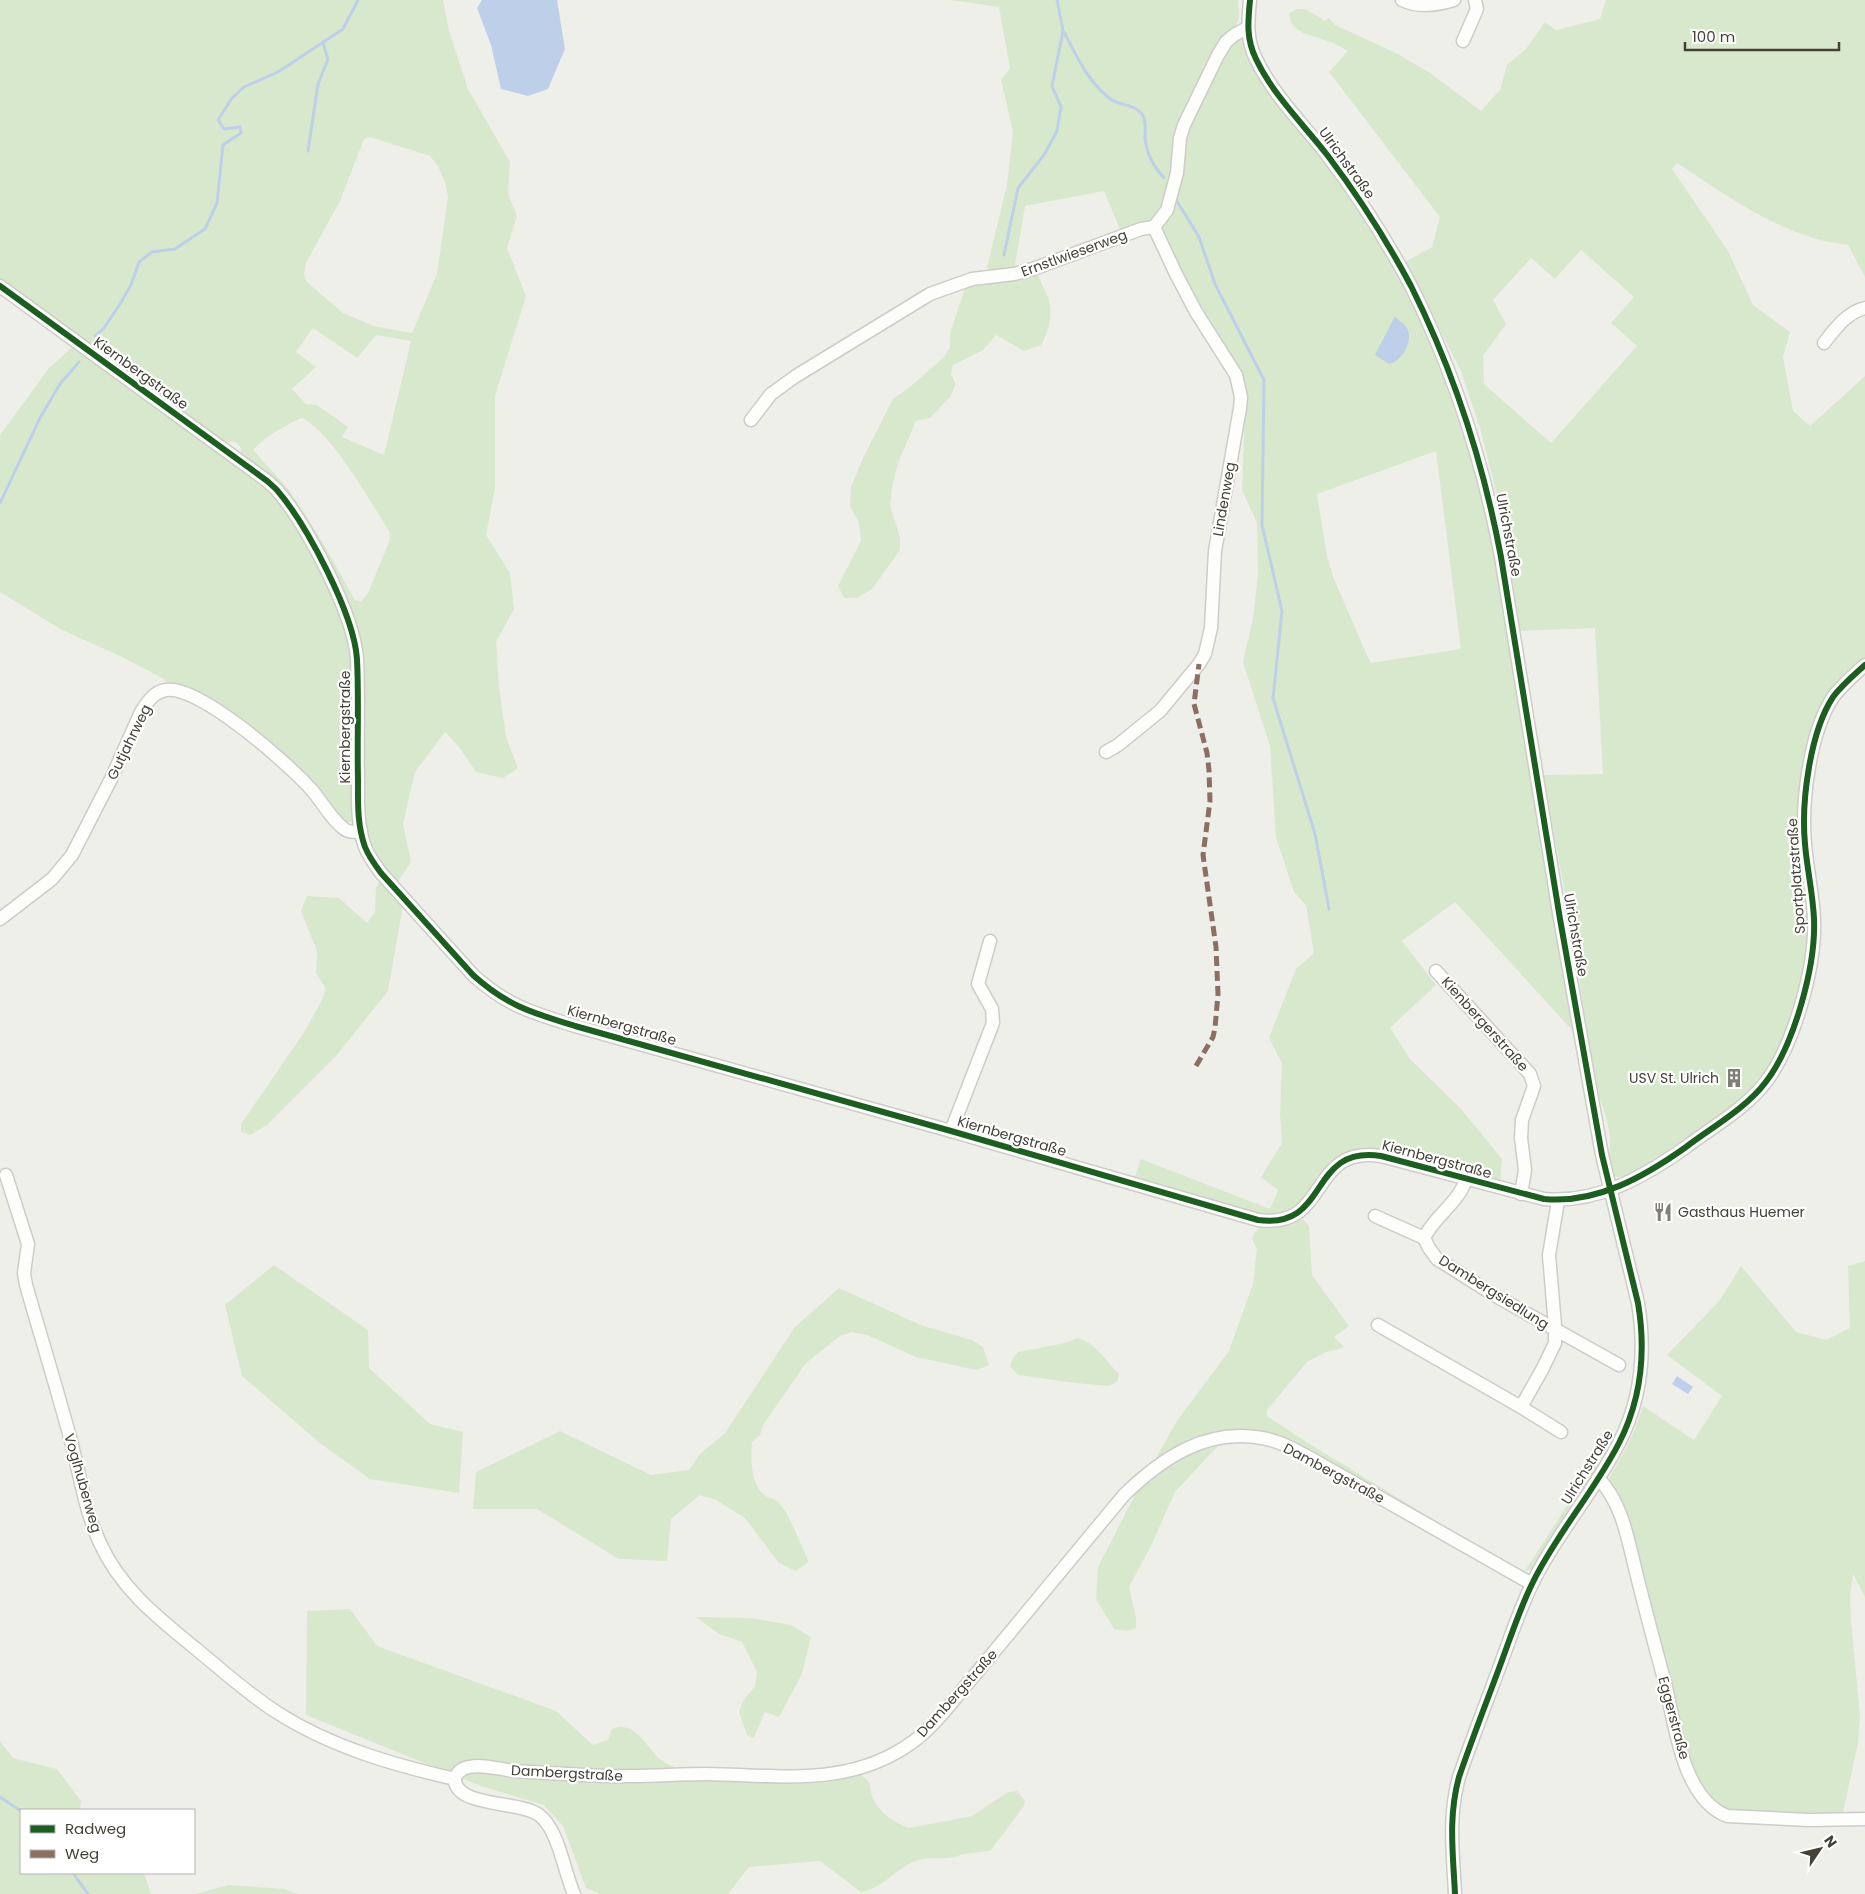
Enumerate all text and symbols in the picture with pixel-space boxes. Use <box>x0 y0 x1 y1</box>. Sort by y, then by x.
scale bar <box>1685 20 1839 52</box>
text: 100 m <box>1692 26 1735 47</box>
street label: Ulrichstraße <box>1314 123 1380 203</box>
street label: Ernstlwieserweg <box>1018 225 1130 281</box>
street label: Kiernbergstraße <box>89 332 193 414</box>
street label: Lindenweg <box>1208 460 1240 538</box>
street label: Ulrichstraße <box>1491 492 1527 579</box>
street label: Kiernbergstraße <box>335 670 355 783</box>
street label: Gutjahrweg <box>102 701 156 783</box>
street label: Sportplatzstraße <box>1782 817 1810 935</box>
street label: Ulrichstraße <box>1559 892 1593 979</box>
street label: Kienbergerstraße <box>1437 972 1533 1076</box>
street label: Kiernbergstraße <box>565 1000 679 1050</box>
building icon: USV St. Ulrich <box>1723 1067 1745 1089</box>
place label: USV St. Ulrich <box>1629 1068 1719 1088</box>
street label: Kiernbergstraße <box>955 1111 1069 1161</box>
street label: Kiernbergstraße <box>1380 1135 1494 1183</box>
restaurant icon: Gasthaus Huemer <box>1652 1201 1674 1223</box>
place label: Gasthaus Huemer <box>1678 1202 1805 1222</box>
street label: Dambergsiedlung <box>1435 1250 1553 1334</box>
street label: Ulrichstraße <box>1556 1426 1618 1508</box>
street label: Voglhuberweg <box>59 1431 107 1535</box>
street label: Dambergstraße <box>1280 1438 1388 1508</box>
street label: Dambergstraße <box>912 1644 1002 1741</box>
street label: Eggerstraße <box>1653 1674 1695 1762</box>
street label: Dambergstraße <box>511 1760 624 1786</box>
legend <box>20 1809 195 1874</box>
text: Radweg <box>65 1818 126 1839</box>
north arrow <box>1795 1824 1845 1874</box>
text: N <box>1819 1831 1842 1852</box>
text: Weg <box>65 1843 99 1864</box>

